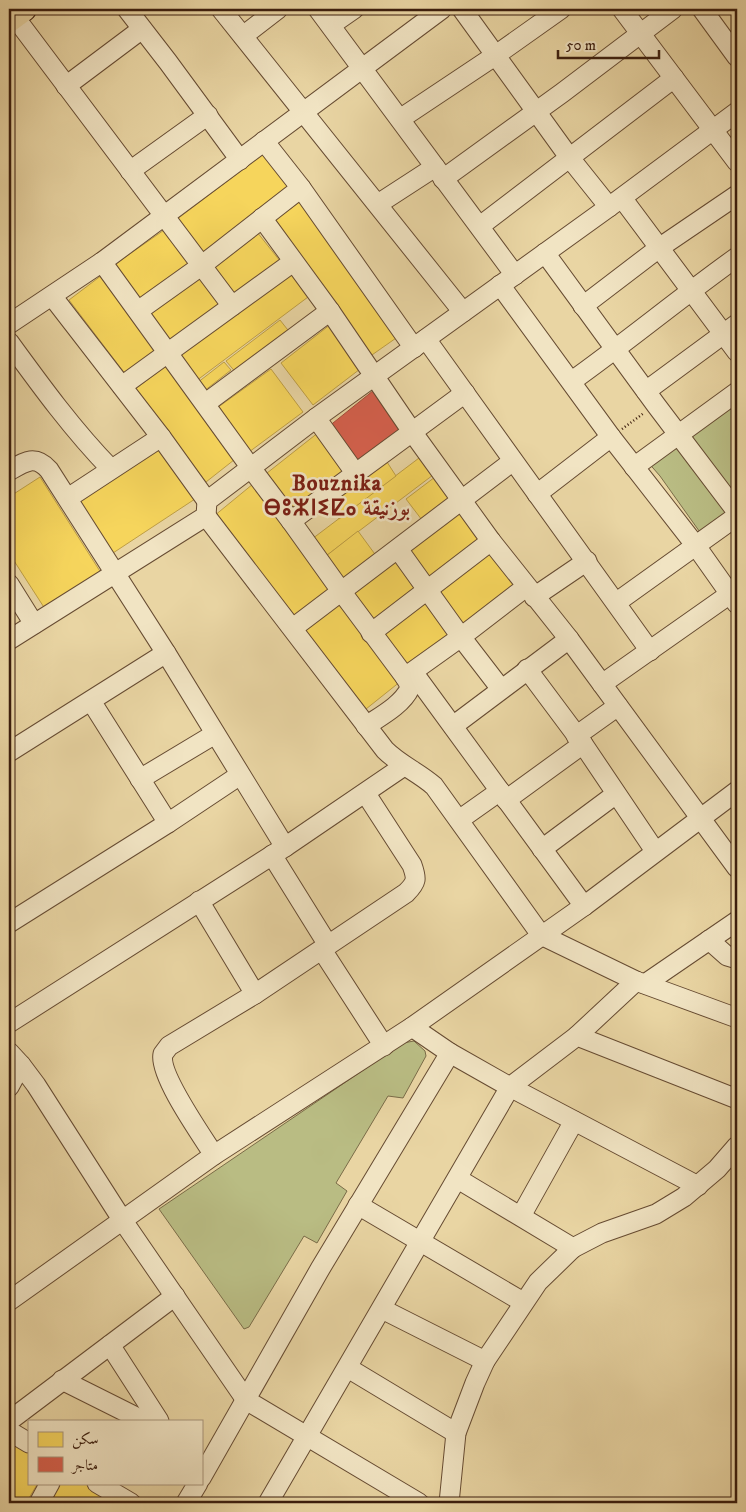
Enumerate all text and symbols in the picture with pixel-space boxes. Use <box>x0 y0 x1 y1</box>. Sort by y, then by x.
scale bar <box>558 28 660 60</box>
text: 50 m <box>566 36 596 55</box>
district label: Bouznika ⴱⵓⵣⵏⵉⵇⴰ بوزنيقة <box>264 470 410 522</box>
legend <box>28 1420 202 1484</box>
text: سكن <box>72 1430 99 1449</box>
text: متاجر <box>70 1456 98 1475</box>

